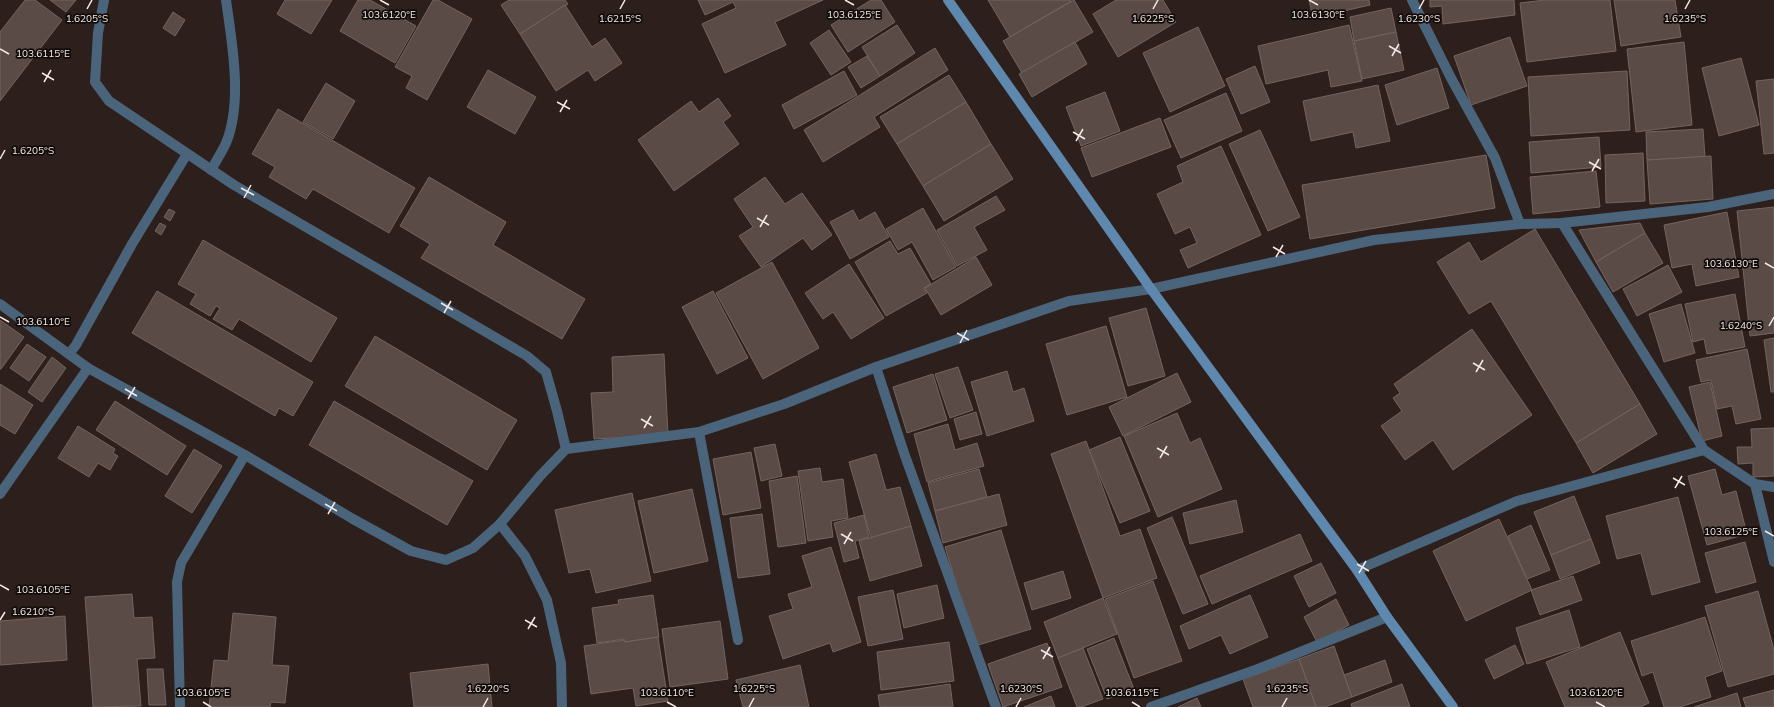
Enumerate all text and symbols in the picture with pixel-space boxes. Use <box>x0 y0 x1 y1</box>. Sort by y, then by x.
text: 103.6120°E <box>362 8 416 21</box>
text: 103.6125°E <box>827 8 881 21</box>
text: 103.6130°E <box>1291 8 1345 21</box>
text: 1.6205°S <box>66 12 108 25</box>
text: 1.6215°S <box>599 12 641 25</box>
text: 1.6225°S <box>1132 12 1174 25</box>
text: 1.6230°S <box>1398 12 1440 25</box>
text: 1.6235°S <box>1664 12 1706 25</box>
text: 103.6115°E <box>16 47 70 60</box>
text: 1.6205°S <box>12 144 54 157</box>
text: 103.6130°E <box>1704 257 1758 270</box>
text: 103.6110°E <box>16 315 70 328</box>
text: 1.6240°S <box>1720 319 1762 332</box>
text: 103.6125°E <box>1704 525 1758 538</box>
text: 103.6105°E <box>16 583 70 596</box>
text: 1.6210°S <box>12 605 54 618</box>
text: 1.6220°S <box>467 682 509 695</box>
text: 1.6225°S <box>733 682 775 695</box>
text: 1.6230°S <box>1000 682 1042 695</box>
text: 1.6235°S <box>1266 682 1308 695</box>
text: 103.6105°E <box>176 686 230 699</box>
text: 103.6110°E <box>640 686 694 699</box>
text: 103.6115°E <box>1105 686 1159 699</box>
text: 103.6120°E <box>1569 686 1623 699</box>

